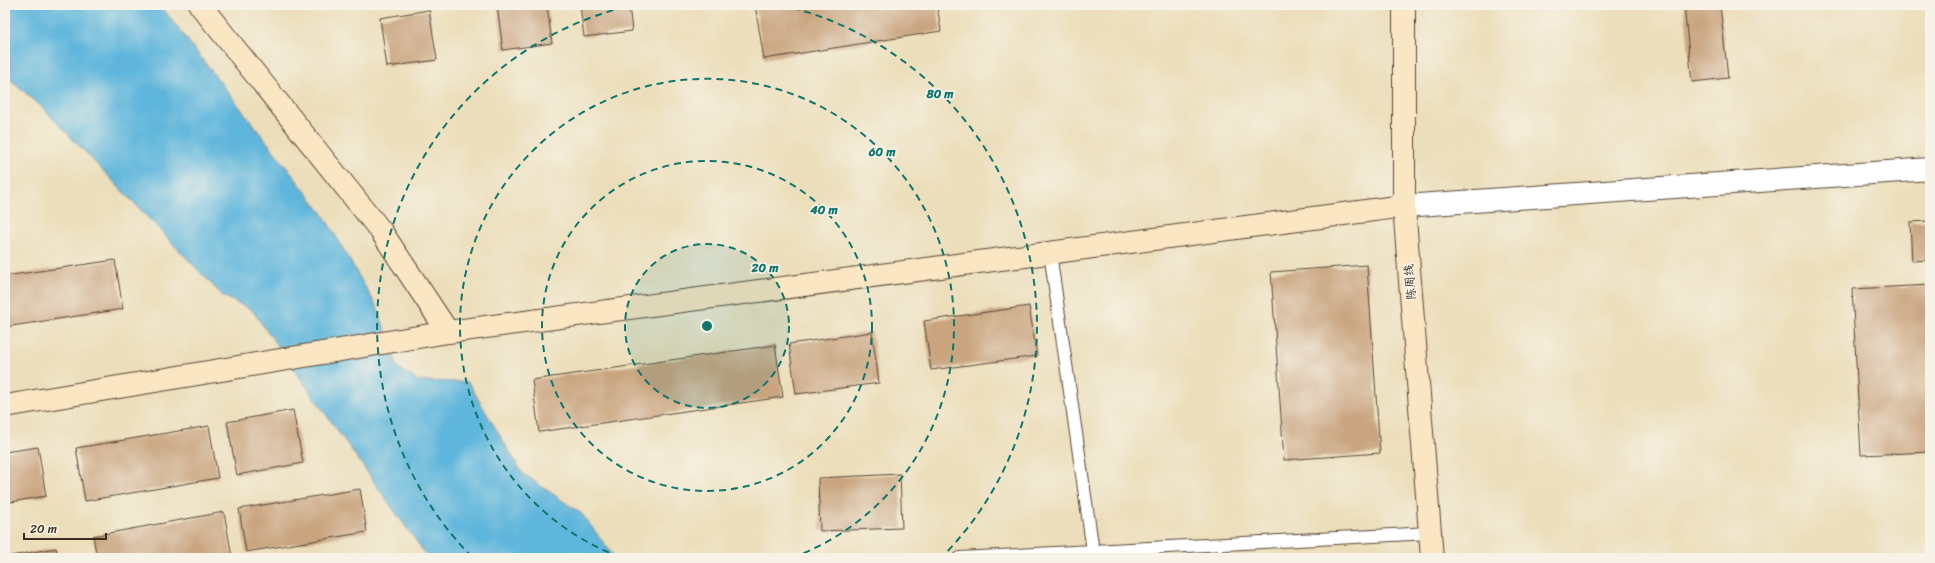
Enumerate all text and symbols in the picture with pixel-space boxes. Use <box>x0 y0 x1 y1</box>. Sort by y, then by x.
text: 80 m <box>925 83 954 105</box>
text: 60 m <box>868 141 896 163</box>
text: 40 m <box>809 199 838 221</box>
text: 20 m <box>751 257 779 279</box>
street label: 陈周线 <box>1397 263 1423 301</box>
centre of rings <box>700 319 714 333</box>
scale bar <box>24 515 106 541</box>
text: 20 m <box>30 518 57 540</box>

